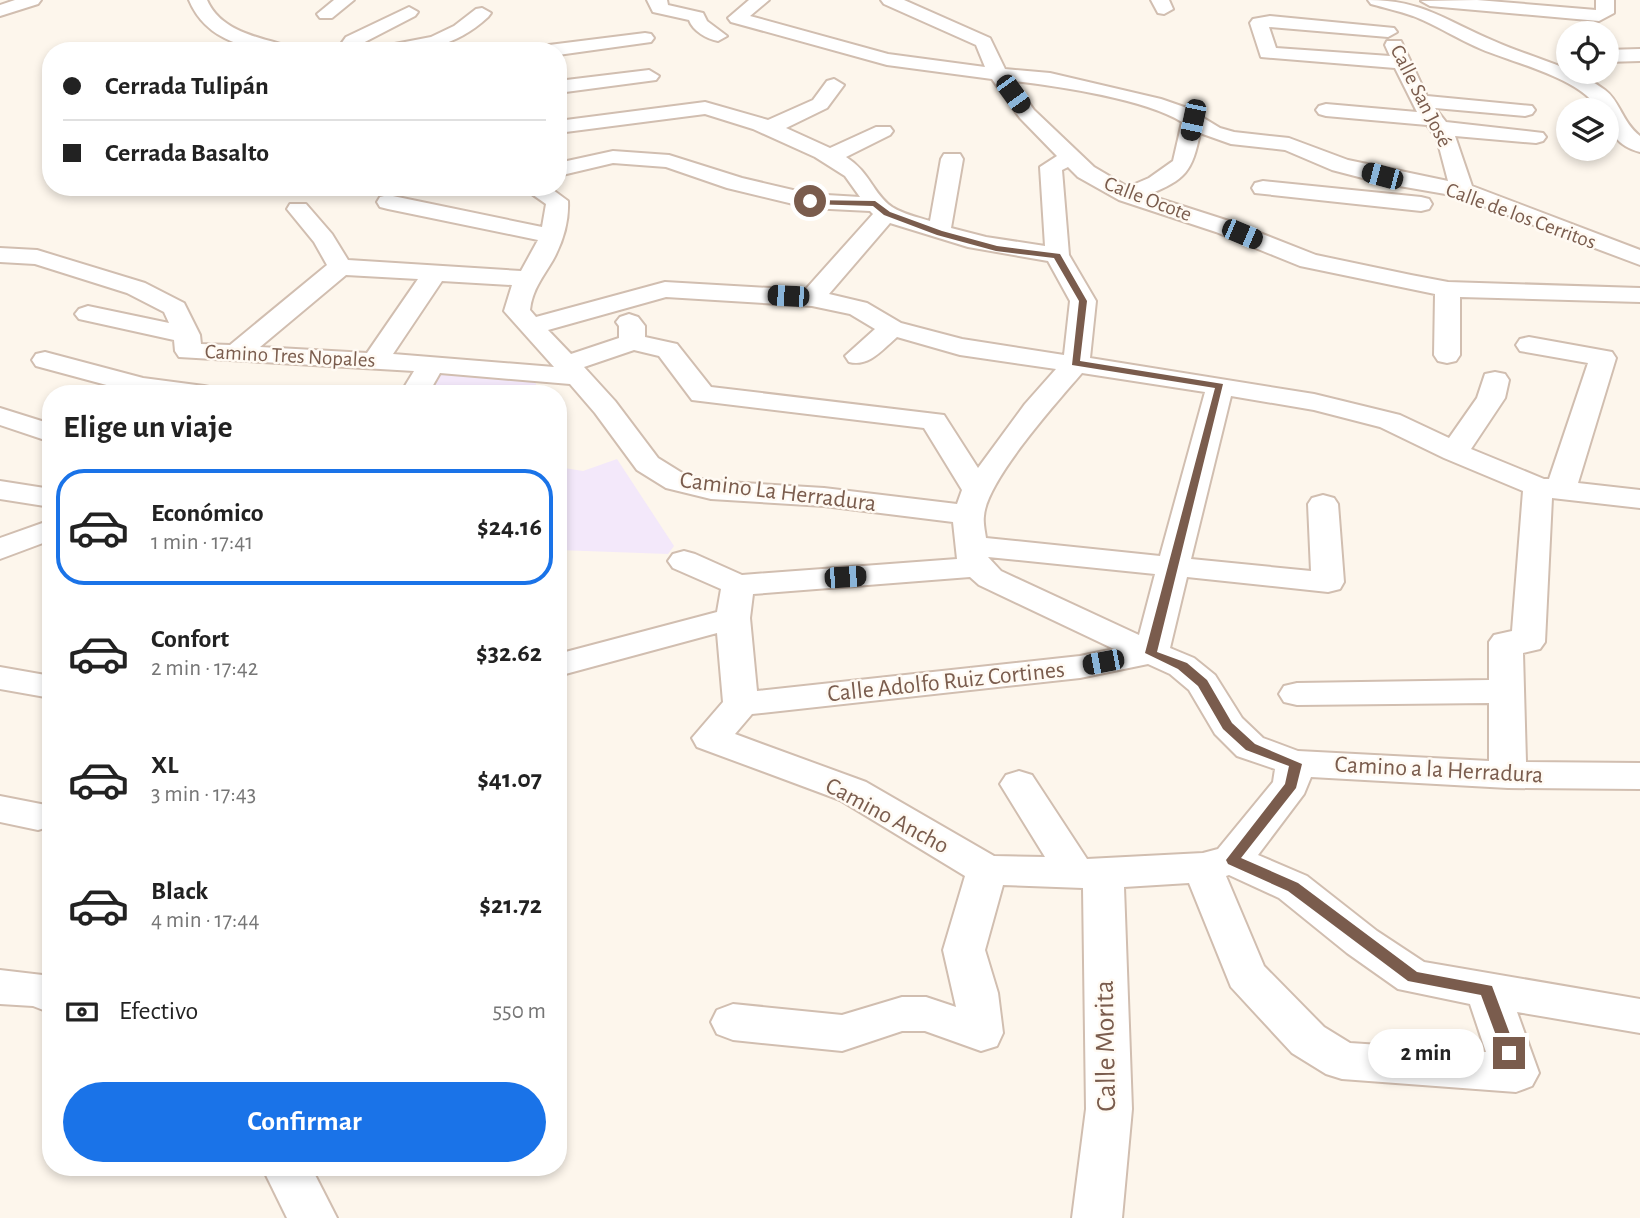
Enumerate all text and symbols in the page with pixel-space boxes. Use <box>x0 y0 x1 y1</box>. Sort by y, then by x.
map controls <box>1556 21 1619 161</box>
button: locate <box>1556 21 1619 84</box>
street label: Calle San José <box>1386 42 1456 150</box>
car <box>993 71 1034 117</box>
text: Cerrada Tulipán <box>105 73 269 99</box>
car <box>1179 97 1208 143</box>
button: layers <box>1556 98 1619 161</box>
text: Cerrada Basalto <box>105 140 269 166</box>
car <box>1359 160 1406 192</box>
street label: Calle Ocote <box>1101 173 1195 225</box>
street label: Calle de los Cerritos <box>1443 179 1599 253</box>
route start <box>794 185 826 217</box>
car <box>1219 216 1266 252</box>
car <box>767 284 810 308</box>
street label: Camino Tres Nopales <box>204 341 376 371</box>
text: Elige un viaje <box>63 411 233 443</box>
street label: Camino La Herradura <box>678 468 878 516</box>
icon: car <box>67 496 130 559</box>
text: Económico <box>151 500 264 526</box>
text: $24.16 <box>477 514 542 540</box>
text: 1 min · 17:41 <box>151 531 253 554</box>
car <box>824 565 867 589</box>
icon: car <box>67 622 130 685</box>
text: Confort <box>151 626 229 652</box>
text: $32.62 <box>476 640 542 666</box>
car <box>1081 648 1126 676</box>
text: 2 min · 17:42 <box>151 657 258 680</box>
street label: Calle Adolfo Ruiz Cortines <box>826 658 1066 706</box>
icon: car <box>67 748 130 811</box>
text: XL <box>151 752 178 778</box>
street label: Camino a la Herradura <box>1334 753 1544 787</box>
text: $41.07 <box>477 766 542 792</box>
street label: Camino Ancho <box>821 773 953 859</box>
text: 3 min · 17:43 <box>151 783 256 806</box>
icon: car <box>67 874 130 937</box>
text: Black <box>151 878 208 904</box>
text: $21.72 <box>479 892 542 918</box>
text: 4 min · 17:44 <box>151 909 259 932</box>
street label: Calle Morita <box>1091 980 1121 1112</box>
icon: cash <box>63 993 101 1031</box>
text: Efectivo <box>119 998 198 1024</box>
text: 550 m <box>492 1000 546 1023</box>
callout: 2 min <box>1369 1028 1484 1078</box>
route end <box>1493 1037 1525 1069</box>
text: 2 min <box>1400 1042 1452 1065</box>
button: Confirmar <box>63 1082 546 1162</box>

